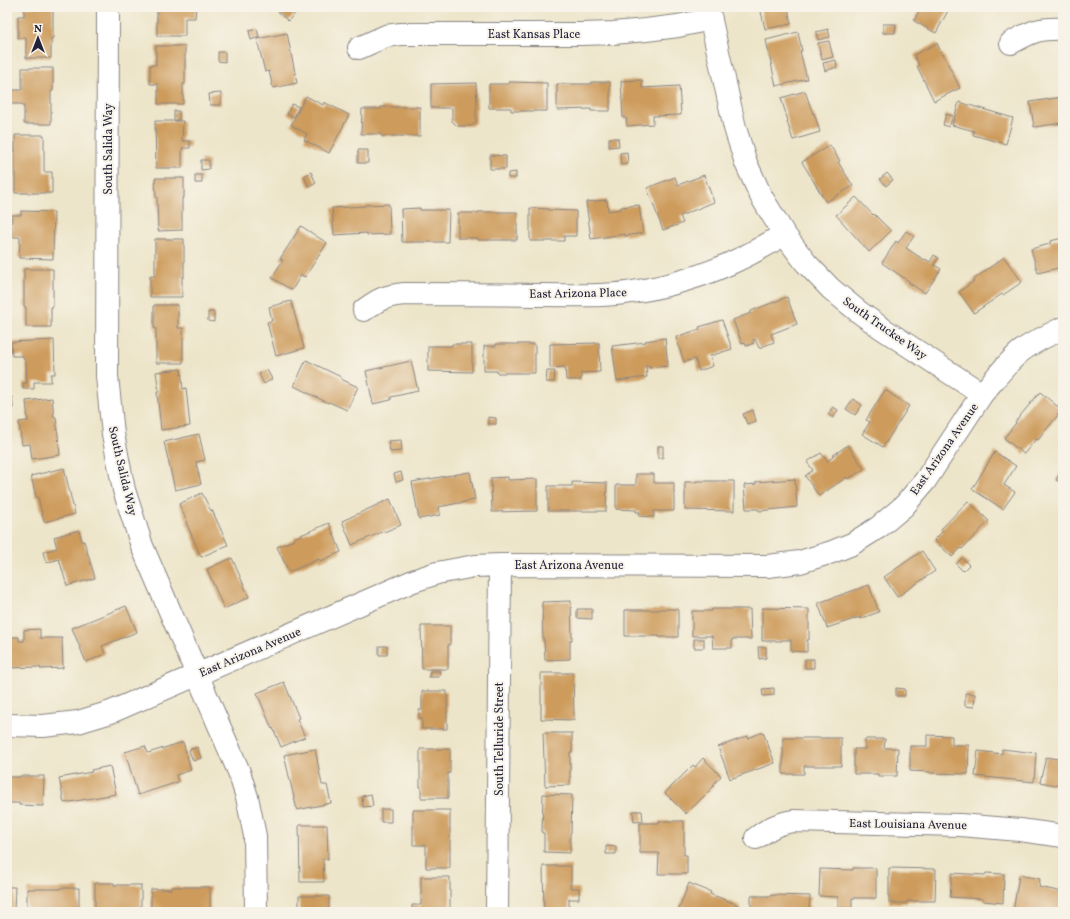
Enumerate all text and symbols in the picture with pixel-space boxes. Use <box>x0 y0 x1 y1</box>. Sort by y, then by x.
north arrow <box>18 18 58 58</box>
text: N <box>34 22 42 37</box>
street label: East Kansas Place <box>488 27 581 43</box>
street label: South Salida Way <box>101 103 117 195</box>
street label: East Arizona Place <box>529 285 627 303</box>
street label: South Truckee Way <box>839 294 930 364</box>
street label: East Arizona Avenue <box>907 400 983 499</box>
street label: South Salida Way <box>104 425 140 518</box>
street label: East Arizona Avenue <box>514 558 624 574</box>
street label: East Arizona Avenue <box>197 624 304 682</box>
street label: South Telluride Street <box>492 682 508 796</box>
street label: East Louisiana Avenue <box>849 816 967 834</box>

